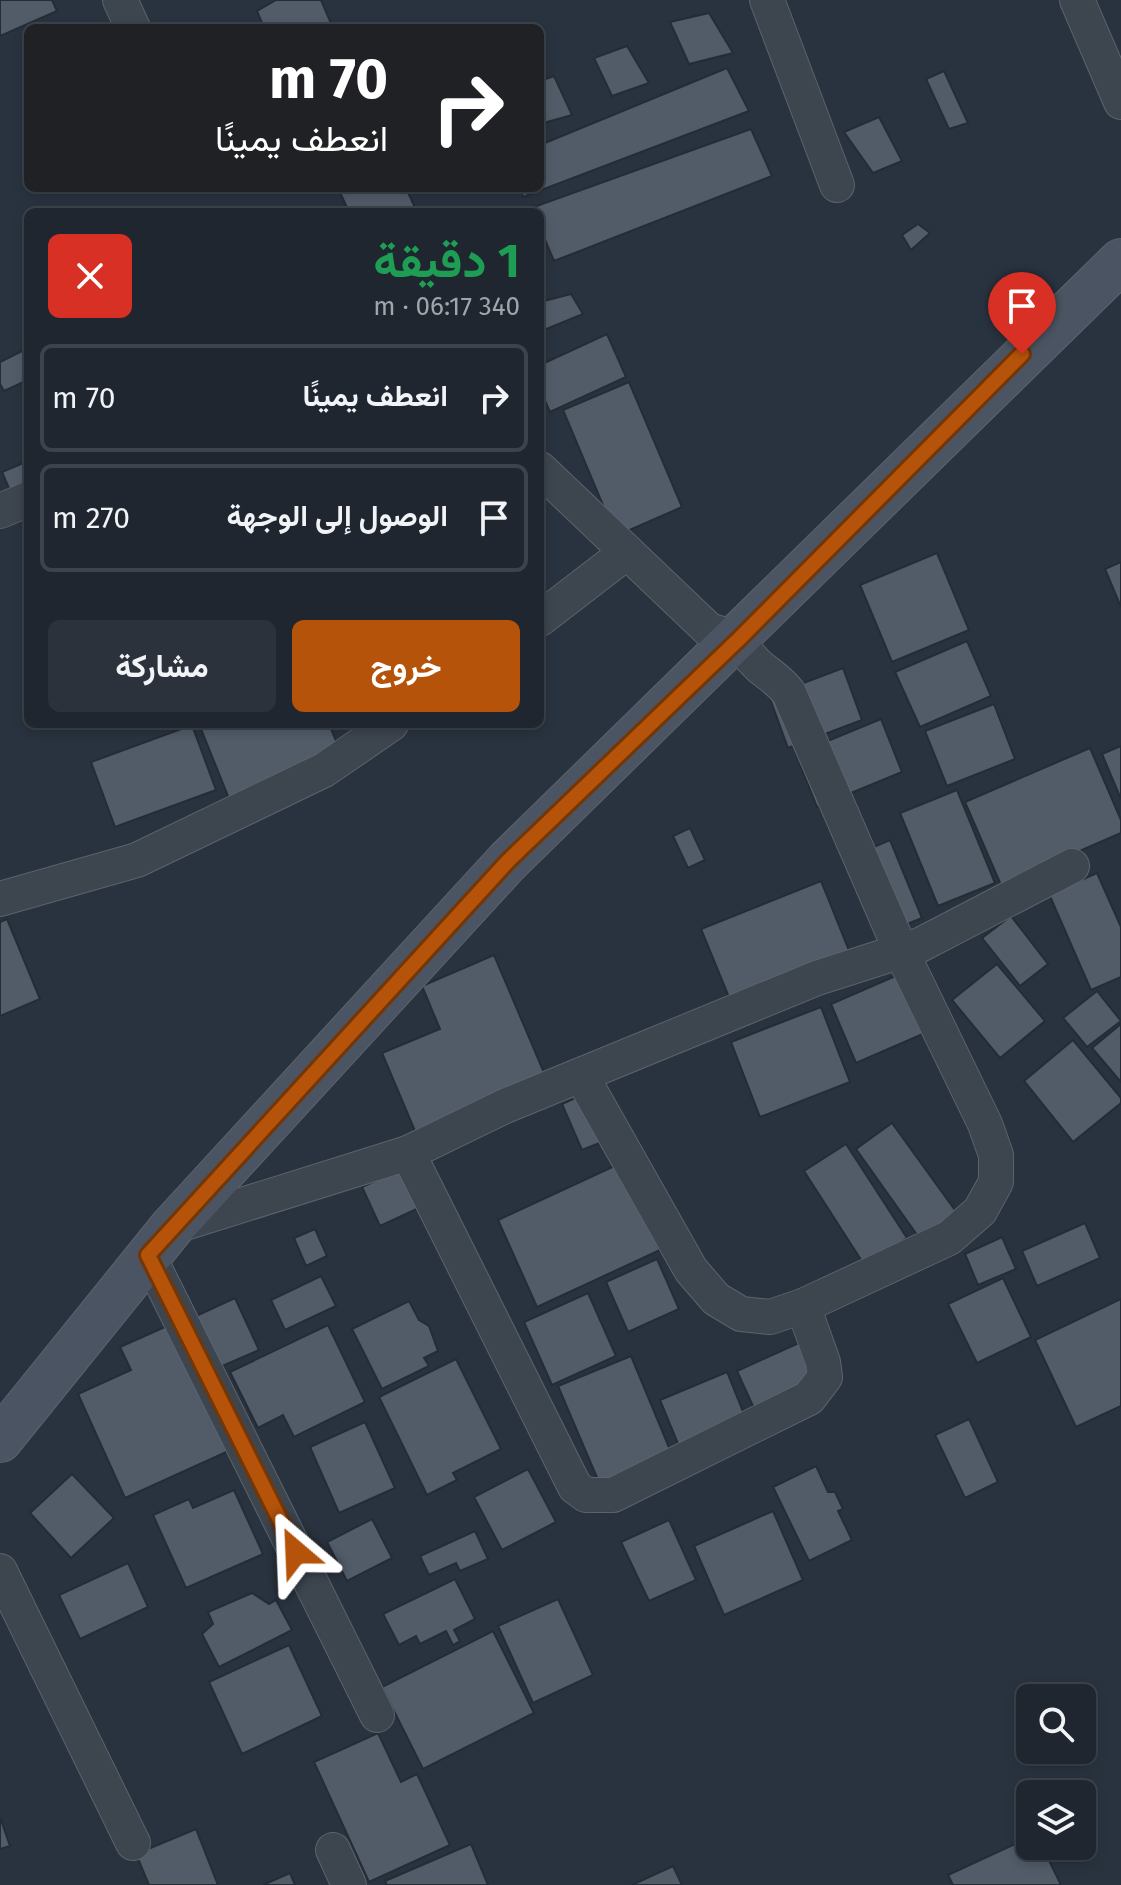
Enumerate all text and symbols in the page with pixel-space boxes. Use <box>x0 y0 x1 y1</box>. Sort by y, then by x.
text: 70 m <box>269 46 388 113</box>
icon: right <box>416 56 520 160</box>
text: انعطف يمينًا <box>215 117 388 161</box>
text: 1 دقيقة <box>373 232 520 290</box>
button: close <box>48 234 132 318</box>
pin <box>988 272 1056 354</box>
icon: arrive <box>1000 284 1044 328</box>
text: 340 m · 06:17 <box>373 291 520 322</box>
icon: right <box>472 376 516 420</box>
text: انعطف يمينًا <box>303 378 448 414</box>
text: 70 m <box>52 380 115 416</box>
icon: arrive <box>472 496 516 540</box>
text: الوصول إلى الوجهة <box>226 498 448 534</box>
text: 270 m <box>52 500 130 536</box>
button: مشاركة <box>48 620 276 712</box>
button: خروج <box>292 620 520 712</box>
position arrow <box>254 1510 338 1594</box>
map controls <box>1016 1684 1096 1860</box>
button: search <box>1016 1684 1096 1764</box>
button: layers <box>1016 1780 1096 1860</box>

